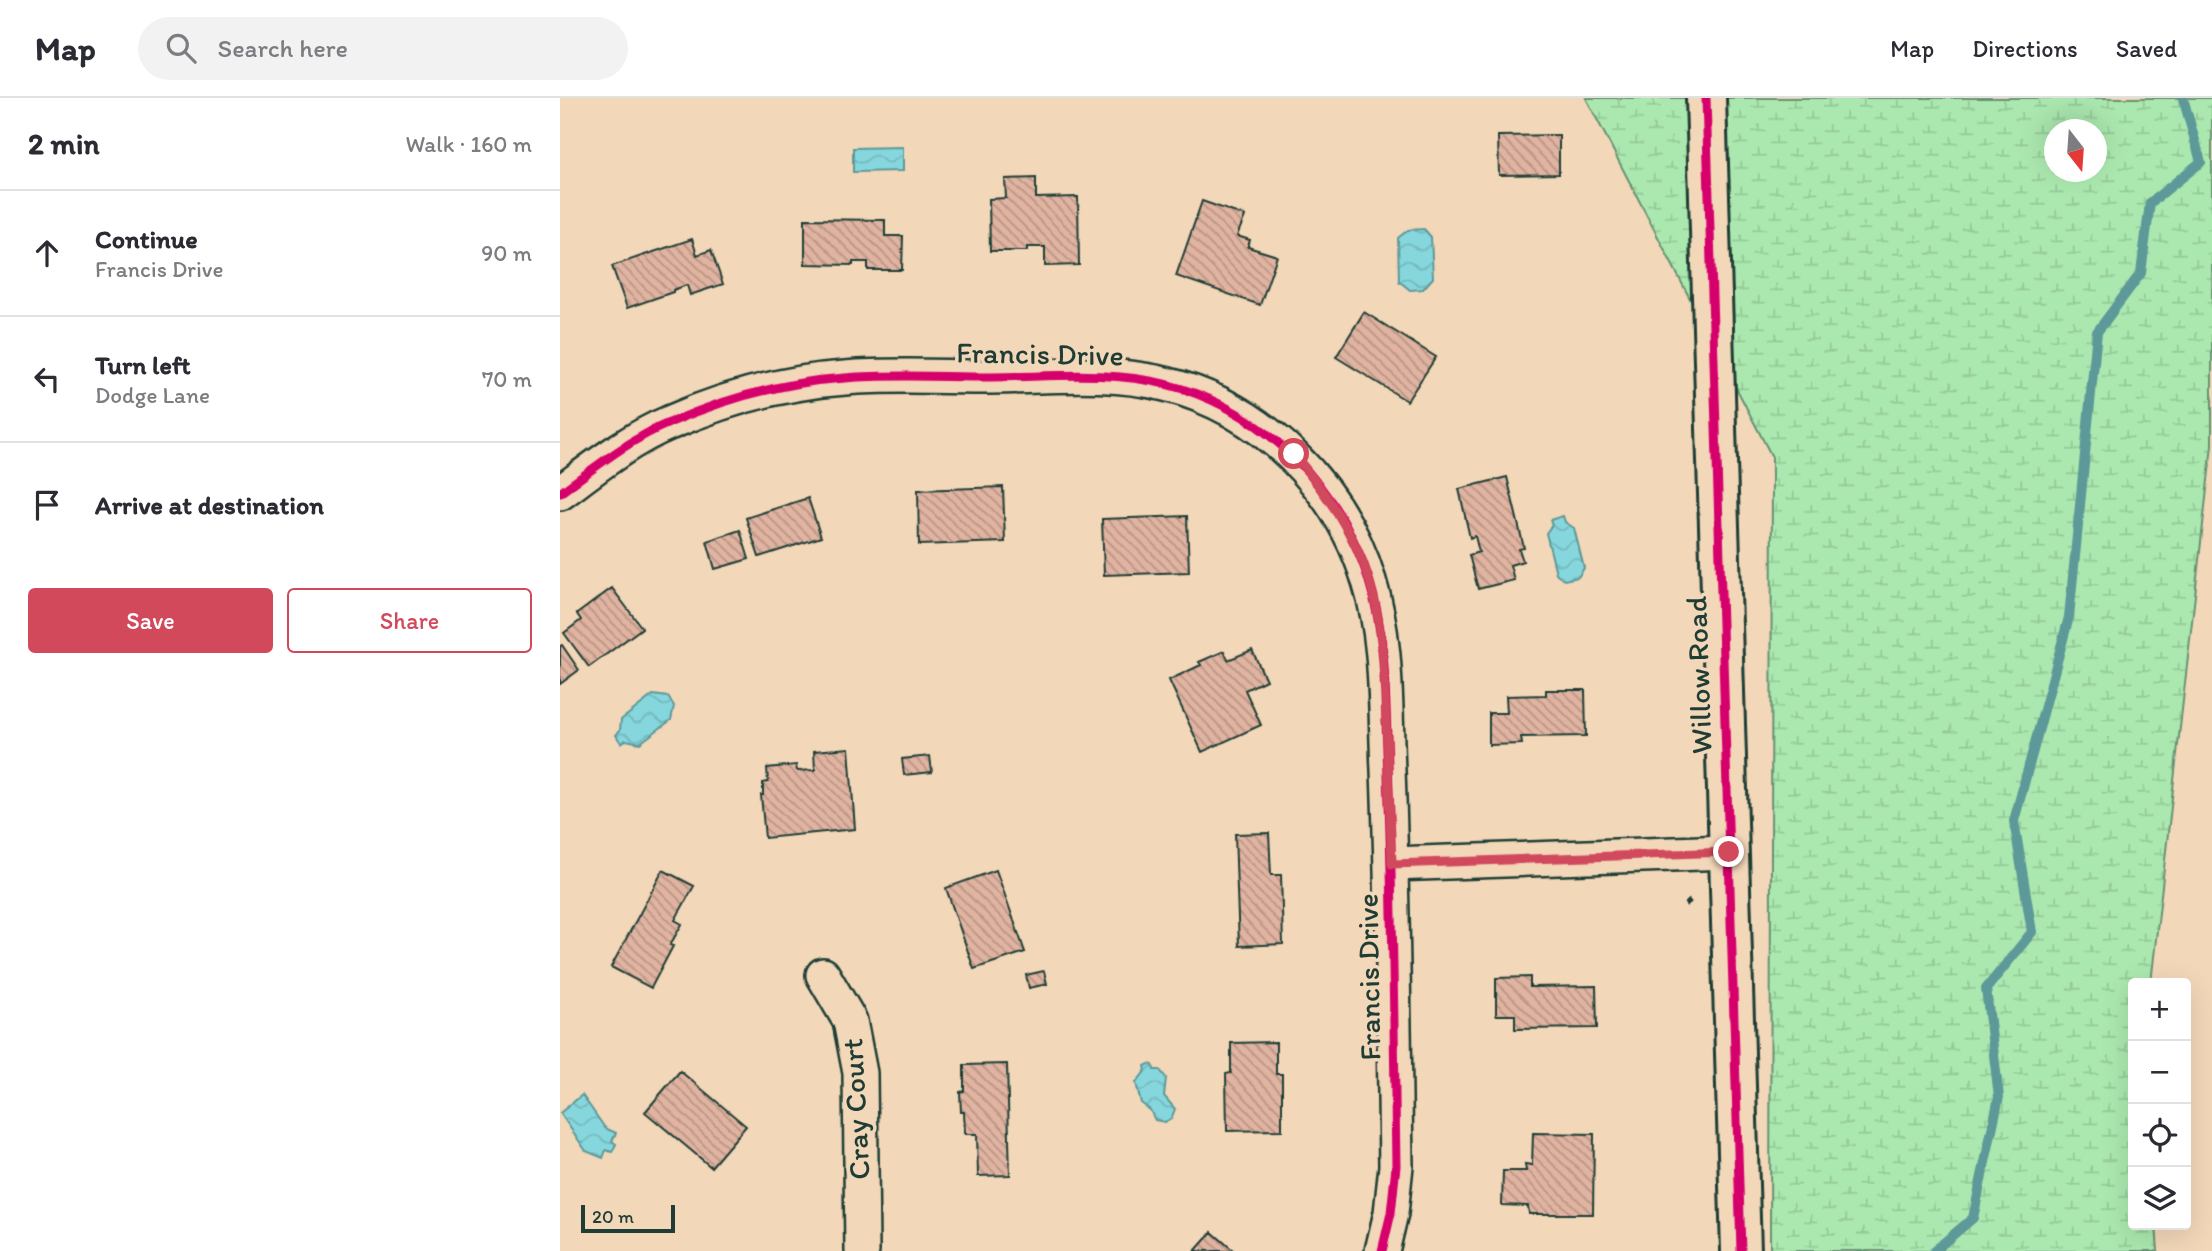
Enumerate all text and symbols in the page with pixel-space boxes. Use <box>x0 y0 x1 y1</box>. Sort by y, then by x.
search box <box>138 17 628 80</box>
text: Map <box>35 29 96 68</box>
icon: search <box>162 29 200 67</box>
text: Search here <box>218 32 348 64</box>
text: Map <box>1890 34 1934 63</box>
text: Directions <box>1972 34 2078 63</box>
text: Saved <box>2116 34 2177 63</box>
north arrow <box>2044 119 2107 182</box>
text: 2 min <box>28 125 99 162</box>
text: Walk · 160 m <box>406 130 532 158</box>
text: Continue <box>95 223 198 255</box>
icon: ahead <box>28 234 66 272</box>
text: 90 m <box>481 239 532 267</box>
text: Francis Drive <box>95 255 223 283</box>
street label: Francis Drive <box>956 334 1124 373</box>
text: Turn left <box>95 349 191 381</box>
icon: left <box>28 360 66 398</box>
text: 70 m <box>482 365 532 393</box>
text: Dodge Lane <box>95 381 210 409</box>
route start <box>1278 438 1309 469</box>
icon: arrive <box>28 486 66 524</box>
text: Arrive at destination <box>95 489 324 521</box>
button: Save <box>28 588 273 653</box>
button: Share <box>287 588 532 653</box>
street label: Willow Road <box>1677 595 1720 755</box>
route end <box>1713 836 1744 867</box>
street label: Francis Drive <box>1349 893 1388 1061</box>
map controls <box>2128 978 2191 1230</box>
button: + <box>2128 978 2191 1041</box>
street label: Cray Court <box>833 1037 878 1181</box>
button: − <box>2128 1041 2191 1104</box>
button: locate <box>2128 1104 2191 1167</box>
button: layers <box>2128 1167 2191 1230</box>
scale bar <box>581 1202 676 1234</box>
text: 20 m <box>592 1205 634 1228</box>

